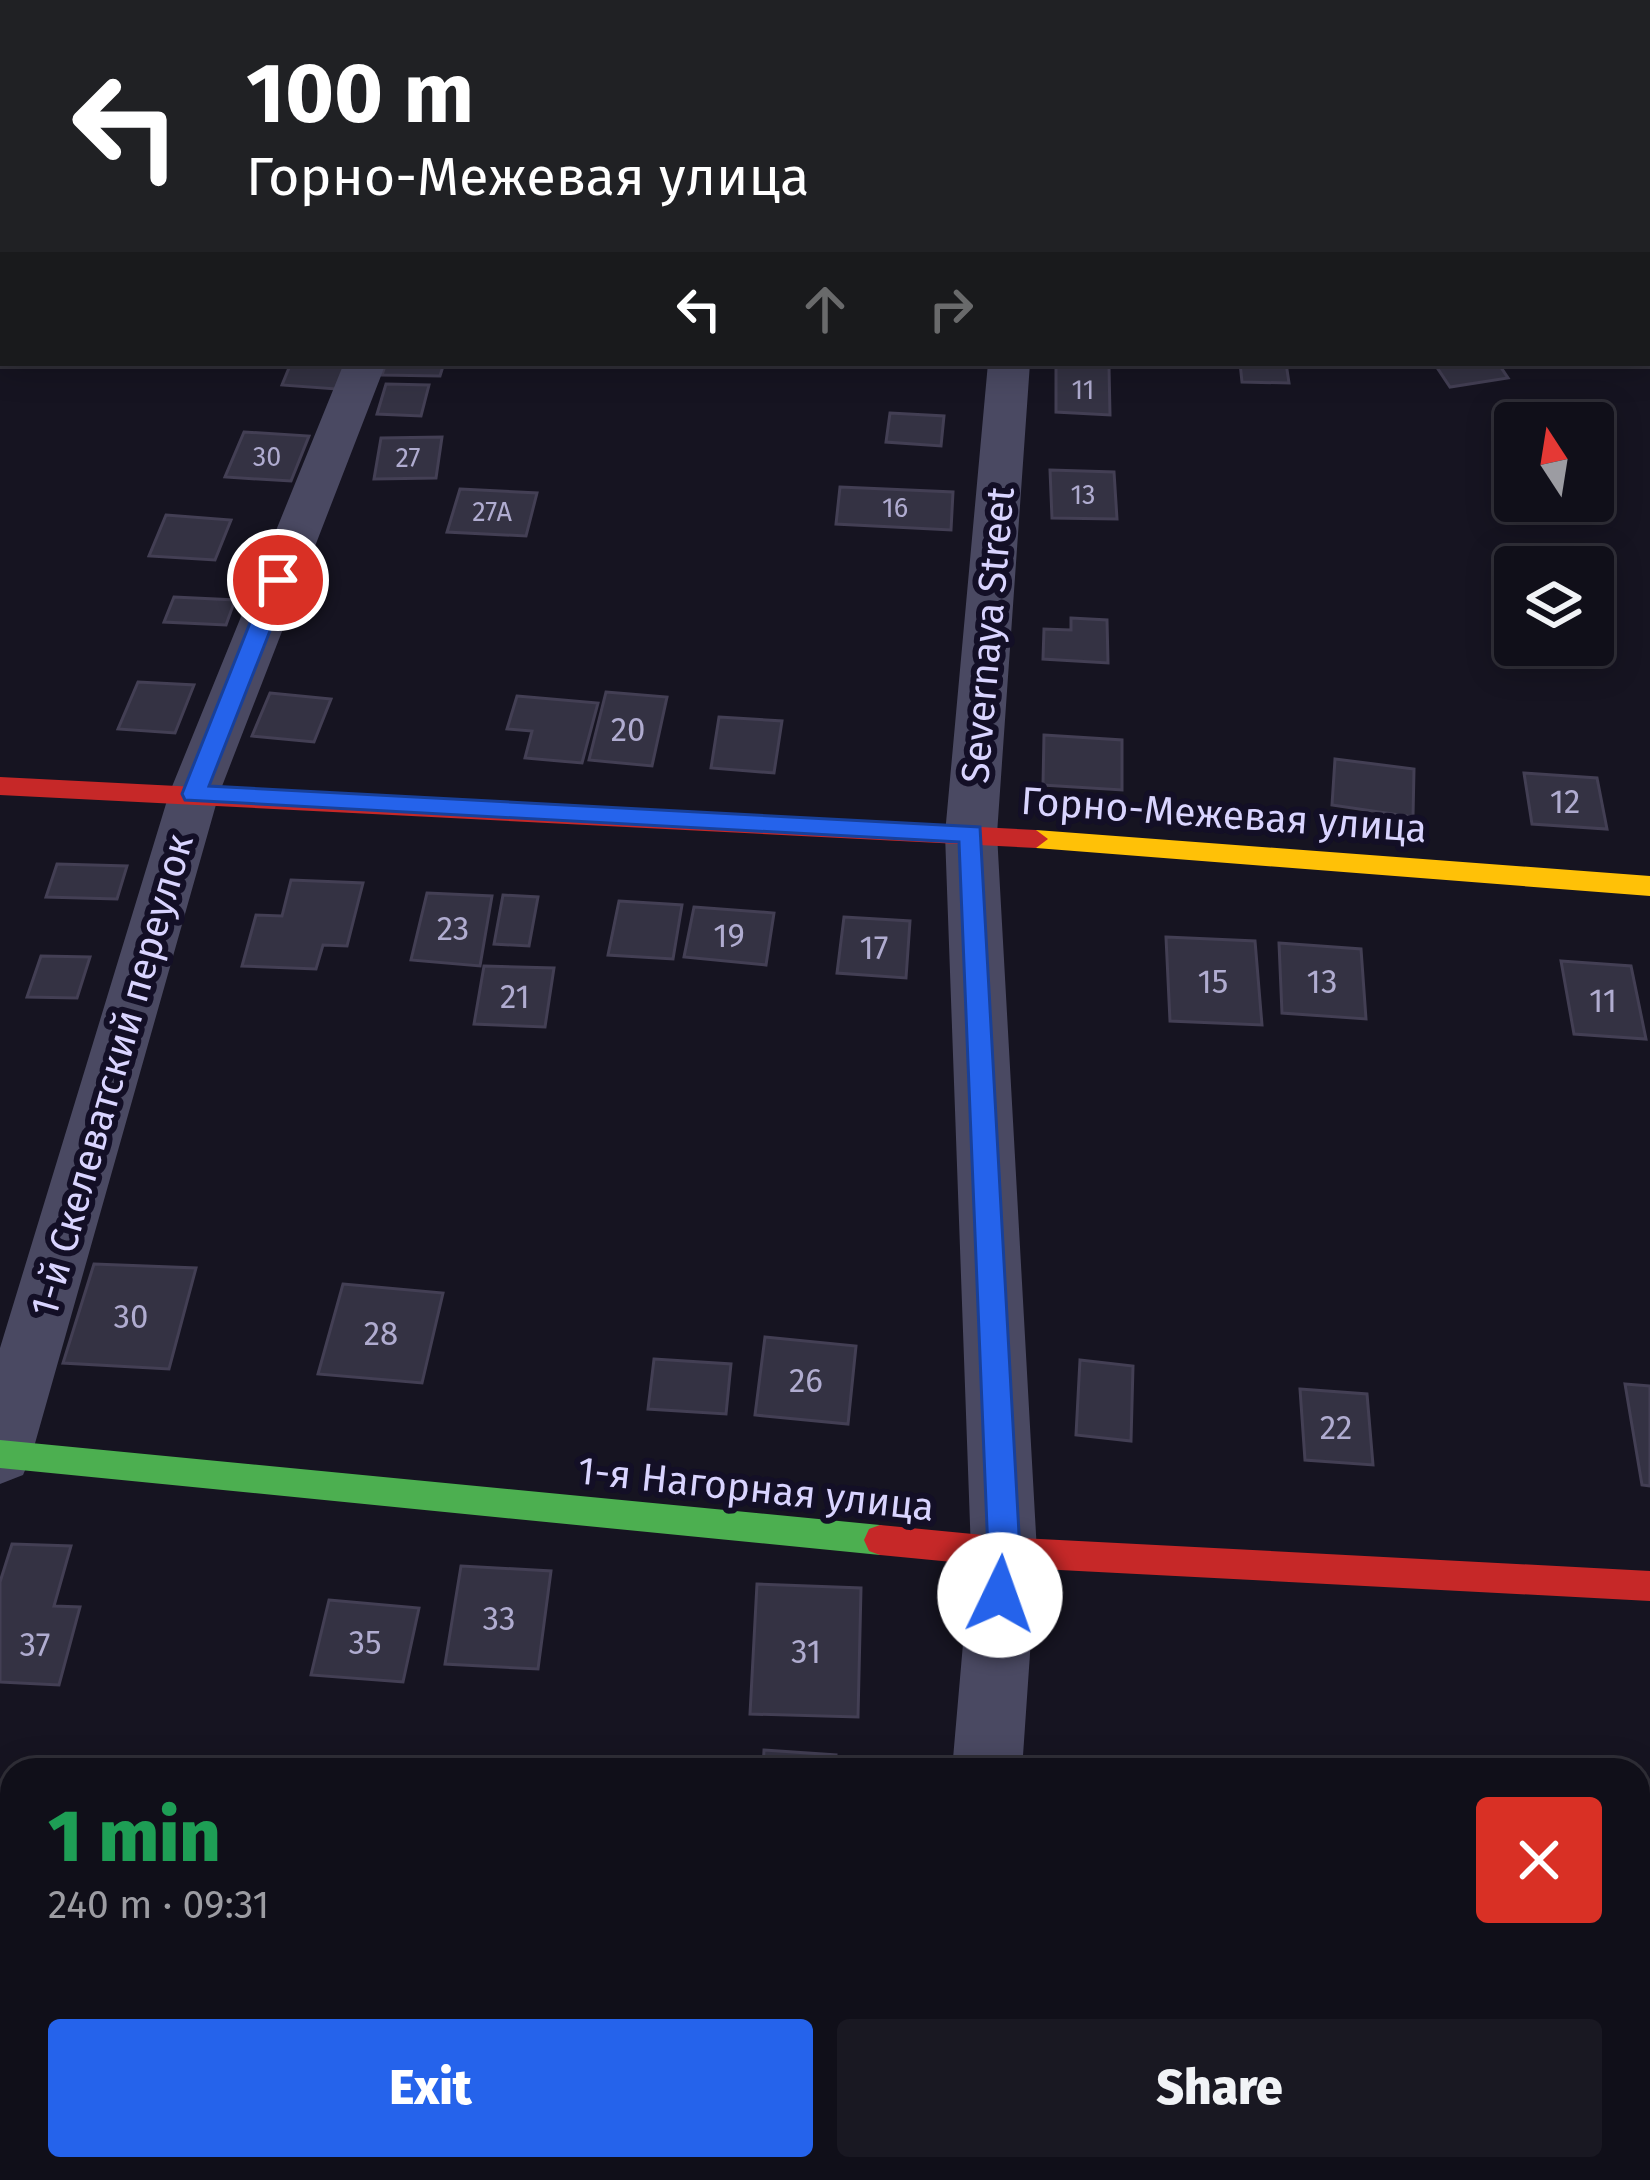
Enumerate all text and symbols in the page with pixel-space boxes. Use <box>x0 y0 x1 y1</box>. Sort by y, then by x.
text: 100 m <box>246 43 474 144</box>
icon: left <box>48 48 204 204</box>
text: Горно-Межевая улица <box>246 145 810 209</box>
icon: left <box>666 276 732 342</box>
icon: ahead <box>792 276 858 342</box>
icon: right <box>918 276 984 342</box>
house number: 11 <box>1071 374 1095 406</box>
north arrow <box>1494 402 1614 522</box>
map controls <box>1494 402 1614 666</box>
house number: 30 <box>253 441 281 473</box>
house number: 27 <box>395 442 421 474</box>
house number: 13 <box>1070 479 1096 511</box>
street label: Severnaya Street <box>952 484 1024 785</box>
house number: 16 <box>882 492 908 524</box>
house number: 27А <box>472 496 512 528</box>
pin <box>227 529 329 631</box>
button: layers <box>1494 546 1614 666</box>
icon: arrive <box>245 547 311 613</box>
house number: 20 <box>611 710 645 750</box>
street label: Горно-Межевая улица <box>1019 778 1429 852</box>
house number: 12 <box>1550 782 1580 822</box>
street label: 1-й Скелеватский переулок <box>21 829 203 1322</box>
house number: 23 <box>437 909 469 949</box>
house number: 19 <box>713 916 745 956</box>
house number: 17 <box>860 928 888 968</box>
house number: 15 <box>1198 962 1228 1002</box>
house number: 13 <box>1307 962 1337 1002</box>
house number: 21 <box>500 977 530 1017</box>
house number: 11 <box>1589 981 1617 1021</box>
house number: 30 <box>114 1297 148 1337</box>
house number: 28 <box>364 1314 398 1354</box>
house number: 26 <box>789 1361 823 1401</box>
house number: 22 <box>1320 1408 1352 1448</box>
street label: 1-я Нагорная улица <box>575 1447 936 1531</box>
position arrow <box>937 1532 1063 1658</box>
house number: 33 <box>483 1599 515 1639</box>
house number: 35 <box>349 1623 382 1663</box>
house number: 37 <box>20 1625 50 1665</box>
house number: 31 <box>791 1632 821 1672</box>
text: 1 min <box>48 1794 221 1880</box>
button: close <box>1476 1797 1602 1923</box>
text: 240 m · 09:31 <box>48 1882 269 1928</box>
button: Exit <box>48 2019 813 2157</box>
button: Share <box>837 2019 1602 2157</box>

